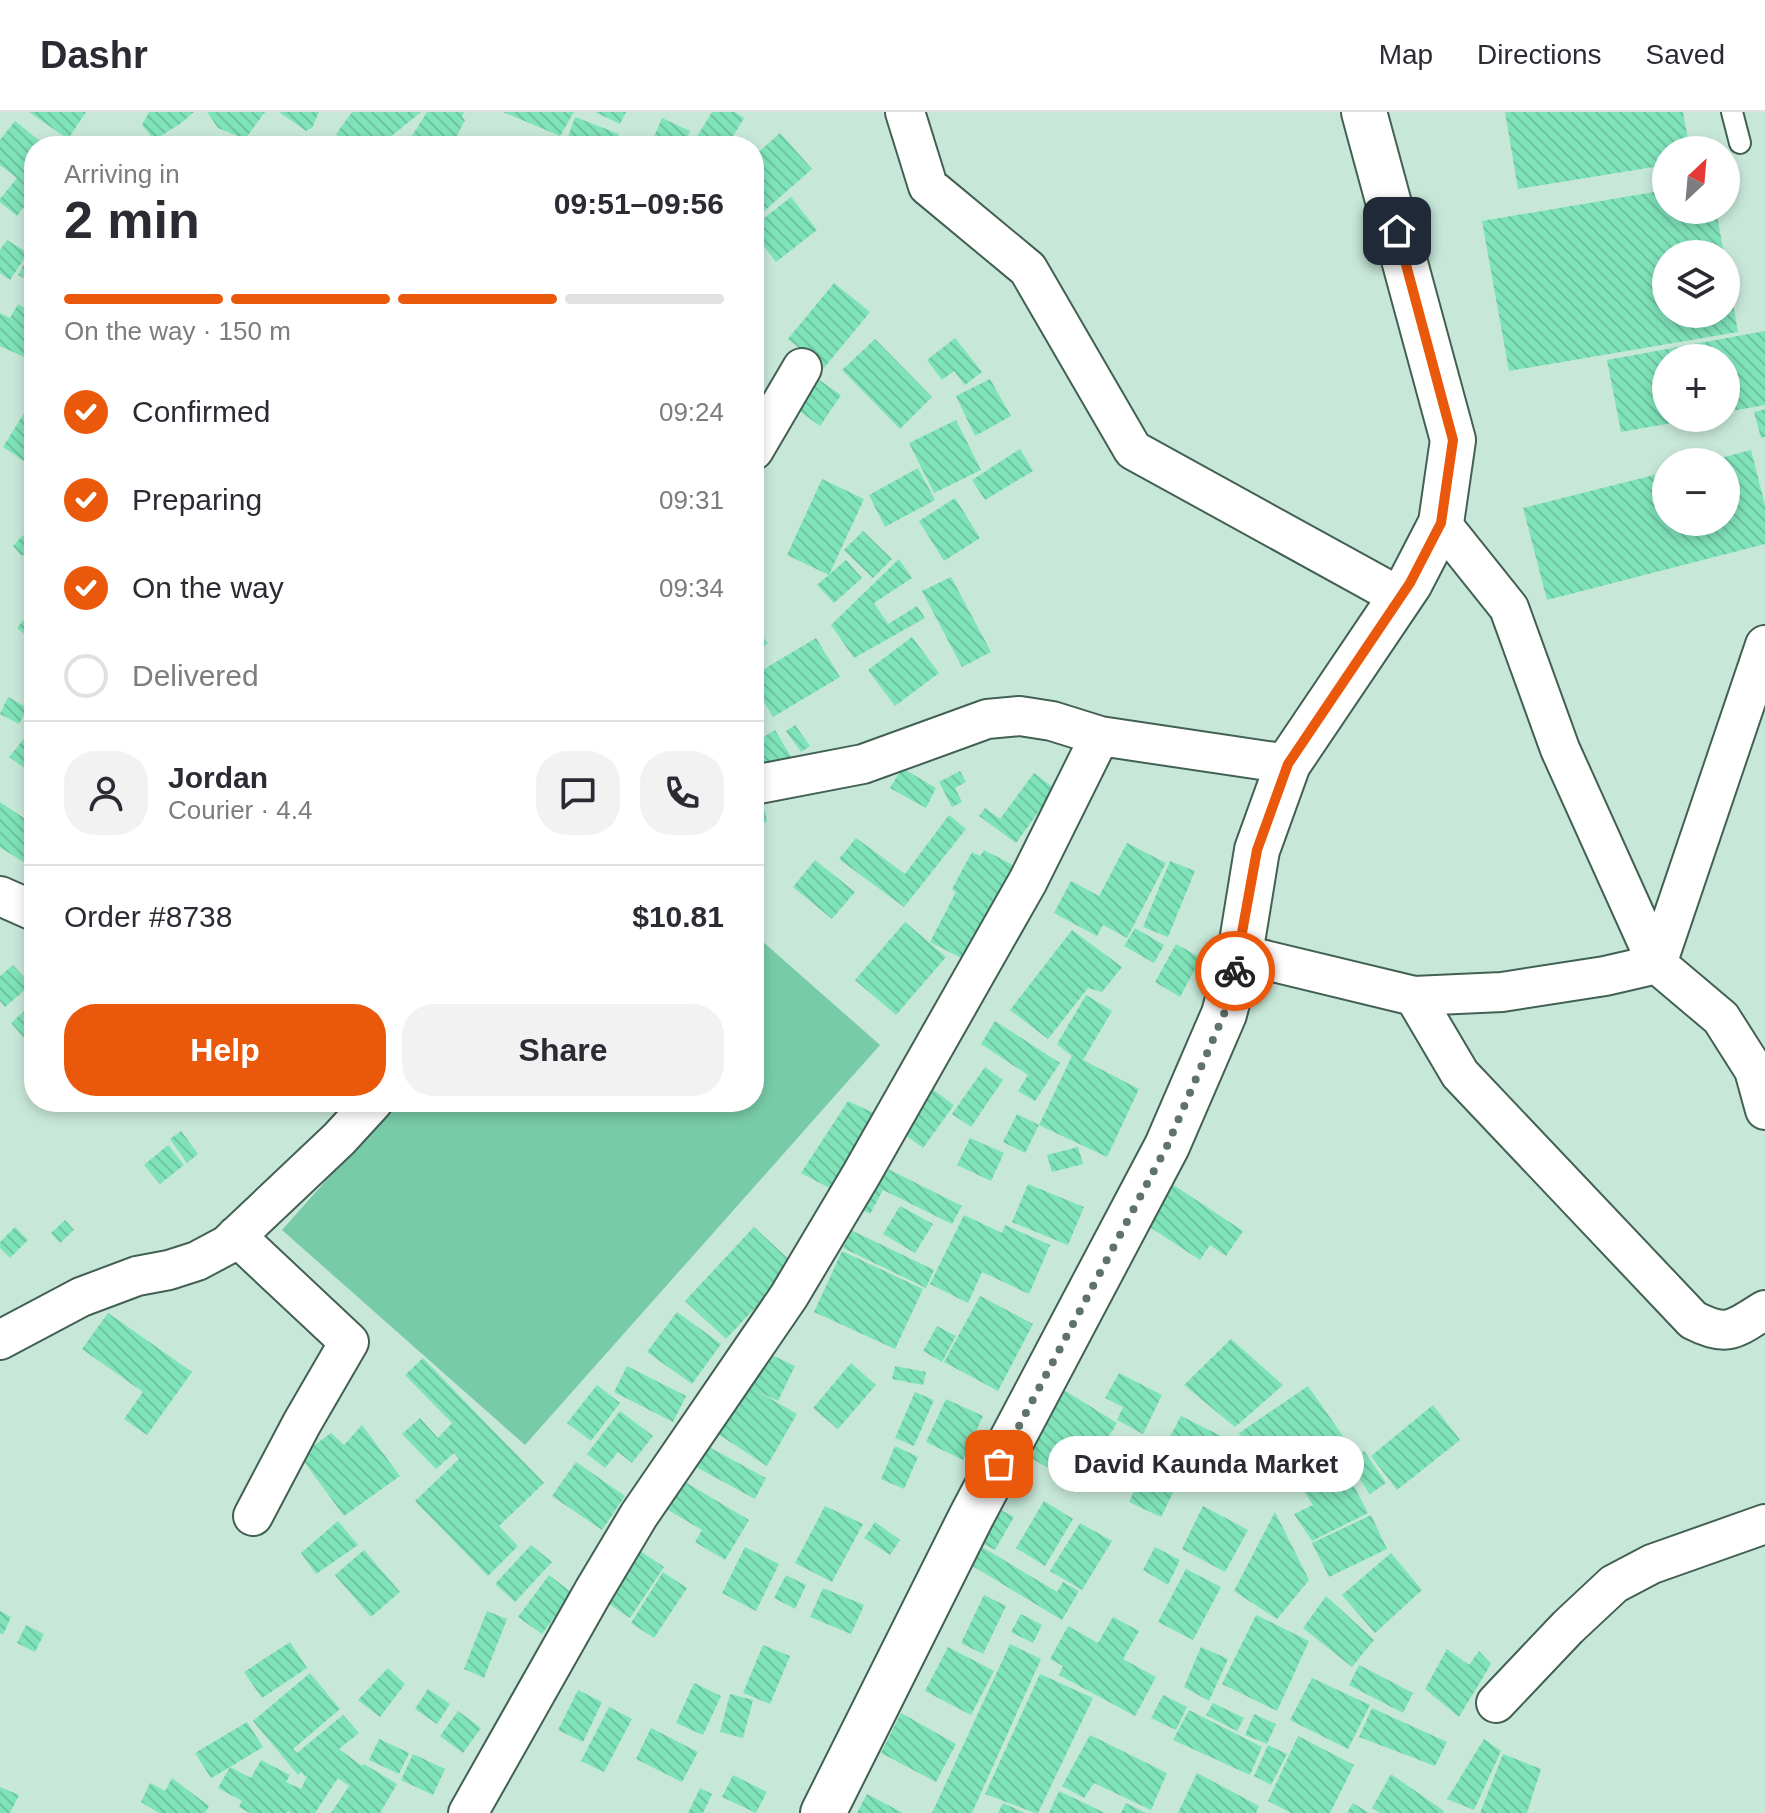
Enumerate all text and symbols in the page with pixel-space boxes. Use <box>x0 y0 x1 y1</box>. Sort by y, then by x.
text: Dashr <box>40 34 148 76</box>
text: Map <box>1379 39 1433 70</box>
text: Directions <box>1477 39 1602 70</box>
text: Saved <box>1646 39 1725 70</box>
north arrow <box>1652 136 1740 224</box>
map controls <box>1652 136 1740 536</box>
text: Arriving in <box>64 159 180 189</box>
text: 09:51–09:56 <box>554 187 724 220</box>
text: 2 min <box>64 191 200 249</box>
pin <box>1363 197 1431 265</box>
icon: home <box>1375 209 1419 253</box>
button: layers <box>1652 240 1740 328</box>
text: On the way · 150 m <box>64 316 291 346</box>
button: + <box>1652 344 1740 432</box>
icon: check <box>64 390 108 434</box>
text: Confirmed <box>132 395 270 428</box>
text: 09:24 <box>659 397 724 427</box>
button: − <box>1652 448 1740 536</box>
icon: check <box>64 478 108 522</box>
text: Preparing <box>132 483 262 516</box>
text: 09:31 <box>659 485 724 515</box>
icon: check <box>64 566 108 610</box>
text: On the way <box>132 571 284 604</box>
text: 09:34 <box>659 573 724 603</box>
text: Delivered <box>132 659 259 692</box>
button: person <box>64 751 148 835</box>
button: chat <box>536 751 620 835</box>
button: phone <box>640 751 724 835</box>
text: Jordan <box>168 761 268 794</box>
text: Courier · 4.4 <box>168 795 313 825</box>
text: Order #8738 <box>64 900 232 933</box>
text: $10.81 <box>632 900 724 933</box>
courier <box>1195 931 1275 1011</box>
icon: bike <box>1213 949 1257 993</box>
button: Help <box>64 1004 386 1096</box>
button: Share <box>402 1004 724 1096</box>
pin <box>965 1430 1033 1498</box>
callout: David Kaunda Market <box>1047 1436 1363 1492</box>
icon: bag <box>977 1442 1021 1486</box>
text: David Kaunda Market <box>1074 1449 1338 1479</box>

